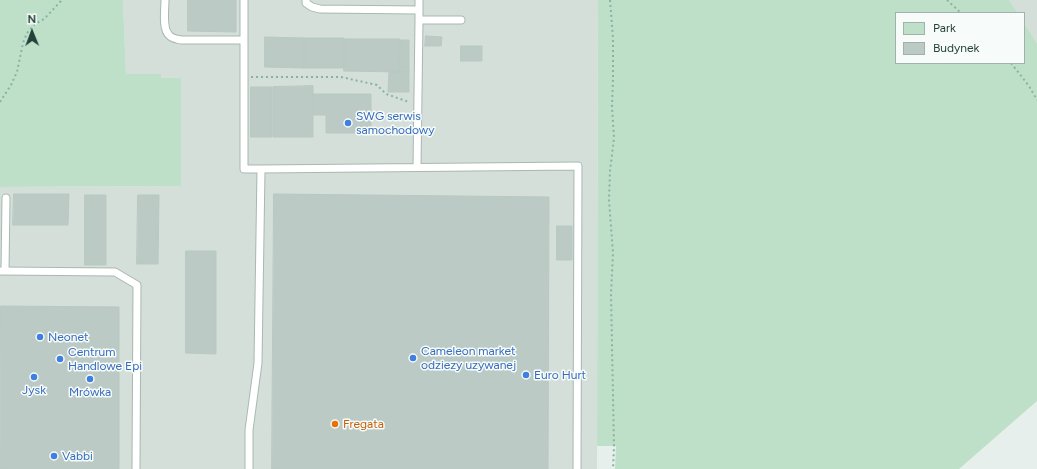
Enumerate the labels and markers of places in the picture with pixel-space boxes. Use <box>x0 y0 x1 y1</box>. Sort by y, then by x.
place label: SWG serwis samochodowy <box>356 109 435 137</box>
marker: SWG serwis samochodowy <box>343 118 353 128</box>
place label: Neonet <box>48 330 89 344</box>
marker: Neonet <box>35 332 45 342</box>
place label: Cameleon market odziezy uzywanej <box>421 344 516 372</box>
place label: Centrum Handlowe Epi <box>68 345 142 373</box>
marker: Cameleon market odziezy uzywanej <box>408 353 418 363</box>
marker: Centrum Handlowe Epi <box>55 354 65 364</box>
place label: Euro Hurt <box>534 368 586 382</box>
marker: Euro Hurt <box>521 370 531 380</box>
marker: Jysk <box>29 372 39 382</box>
marker: Mrówka <box>85 374 95 384</box>
place label: Jysk <box>22 383 46 397</box>
place label: Mrówka <box>69 385 111 399</box>
place label: Fregata <box>343 417 384 431</box>
marker: Fregata <box>330 419 340 429</box>
place label: Vabbi <box>62 449 93 463</box>
marker: Vabbi <box>49 451 59 461</box>

